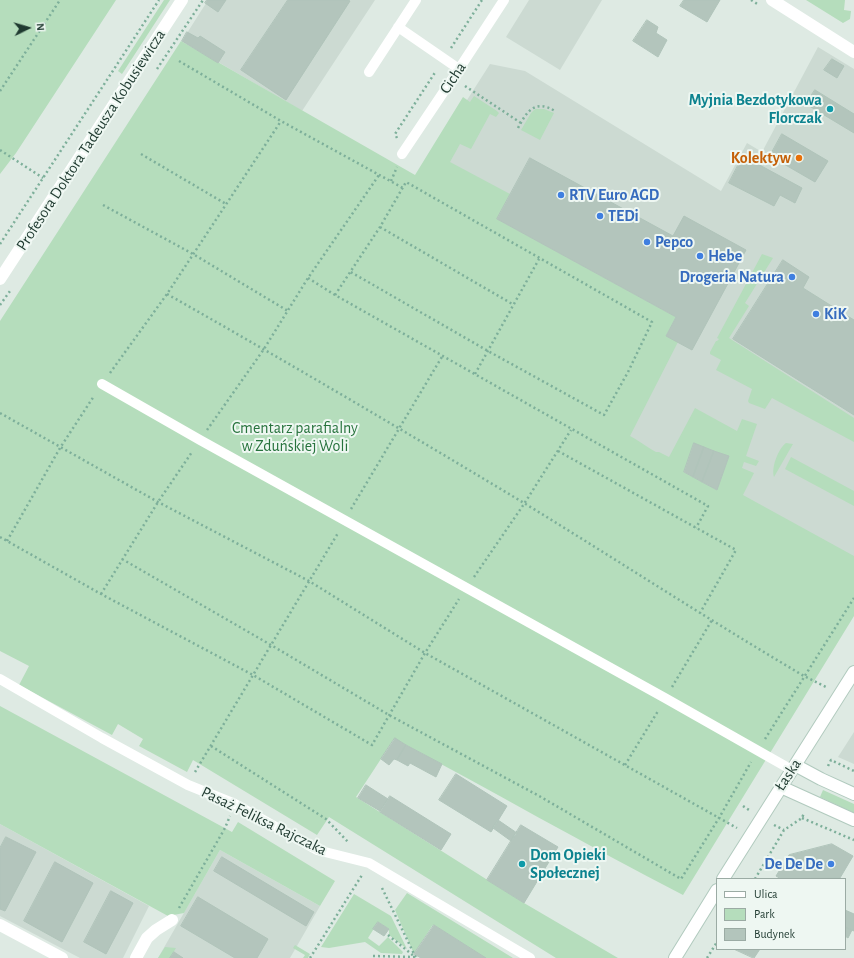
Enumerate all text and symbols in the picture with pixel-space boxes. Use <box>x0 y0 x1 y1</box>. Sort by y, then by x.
north arrow <box>8 8 48 48</box>
text: N <box>35 23 46 31</box>
street label: Profesora Doktora Tadeusza Kobusiewicza <box>12 26 170 254</box>
street label: Cicha <box>436 59 470 97</box>
place label: Myjnia Bezdotykowa Florczak <box>689 90 822 128</box>
marker: Myjnia Bezdotykowa Florczak <box>825 104 835 114</box>
place label: Kolektyw <box>731 148 791 168</box>
marker: Kolektyw <box>794 153 804 163</box>
place label: RTV Euro AGD <box>569 185 659 205</box>
marker: RTV Euro AGD <box>556 190 566 200</box>
place label: TEDi <box>608 206 639 226</box>
marker: TEDi <box>595 211 605 221</box>
place label: Pepco <box>655 232 693 252</box>
marker: Pepco <box>642 237 652 247</box>
place label: Hebe <box>708 246 742 266</box>
marker: Hebe <box>695 251 705 261</box>
place label: Drogeria Natura <box>679 267 784 287</box>
marker: Drogeria Natura <box>787 272 797 282</box>
place label: KiK <box>824 304 847 324</box>
marker: KiK <box>811 309 821 319</box>
park label: Cmentarz parafialny w Zduńskiej Woli <box>232 418 358 456</box>
street label: Łaska <box>771 755 805 795</box>
street label: Pasaż Feliksa Rajczaka <box>198 782 330 860</box>
place label: Dom Opieki Społecznej <box>530 845 606 883</box>
place label: De De De <box>764 854 823 874</box>
marker: Dom Opieki Społecznej <box>517 859 527 869</box>
marker: De De De <box>826 859 836 869</box>
legend <box>716 878 846 950</box>
text: Ulica <box>754 888 777 900</box>
text: Park <box>754 908 775 920</box>
text: Budynek <box>754 928 795 940</box>

